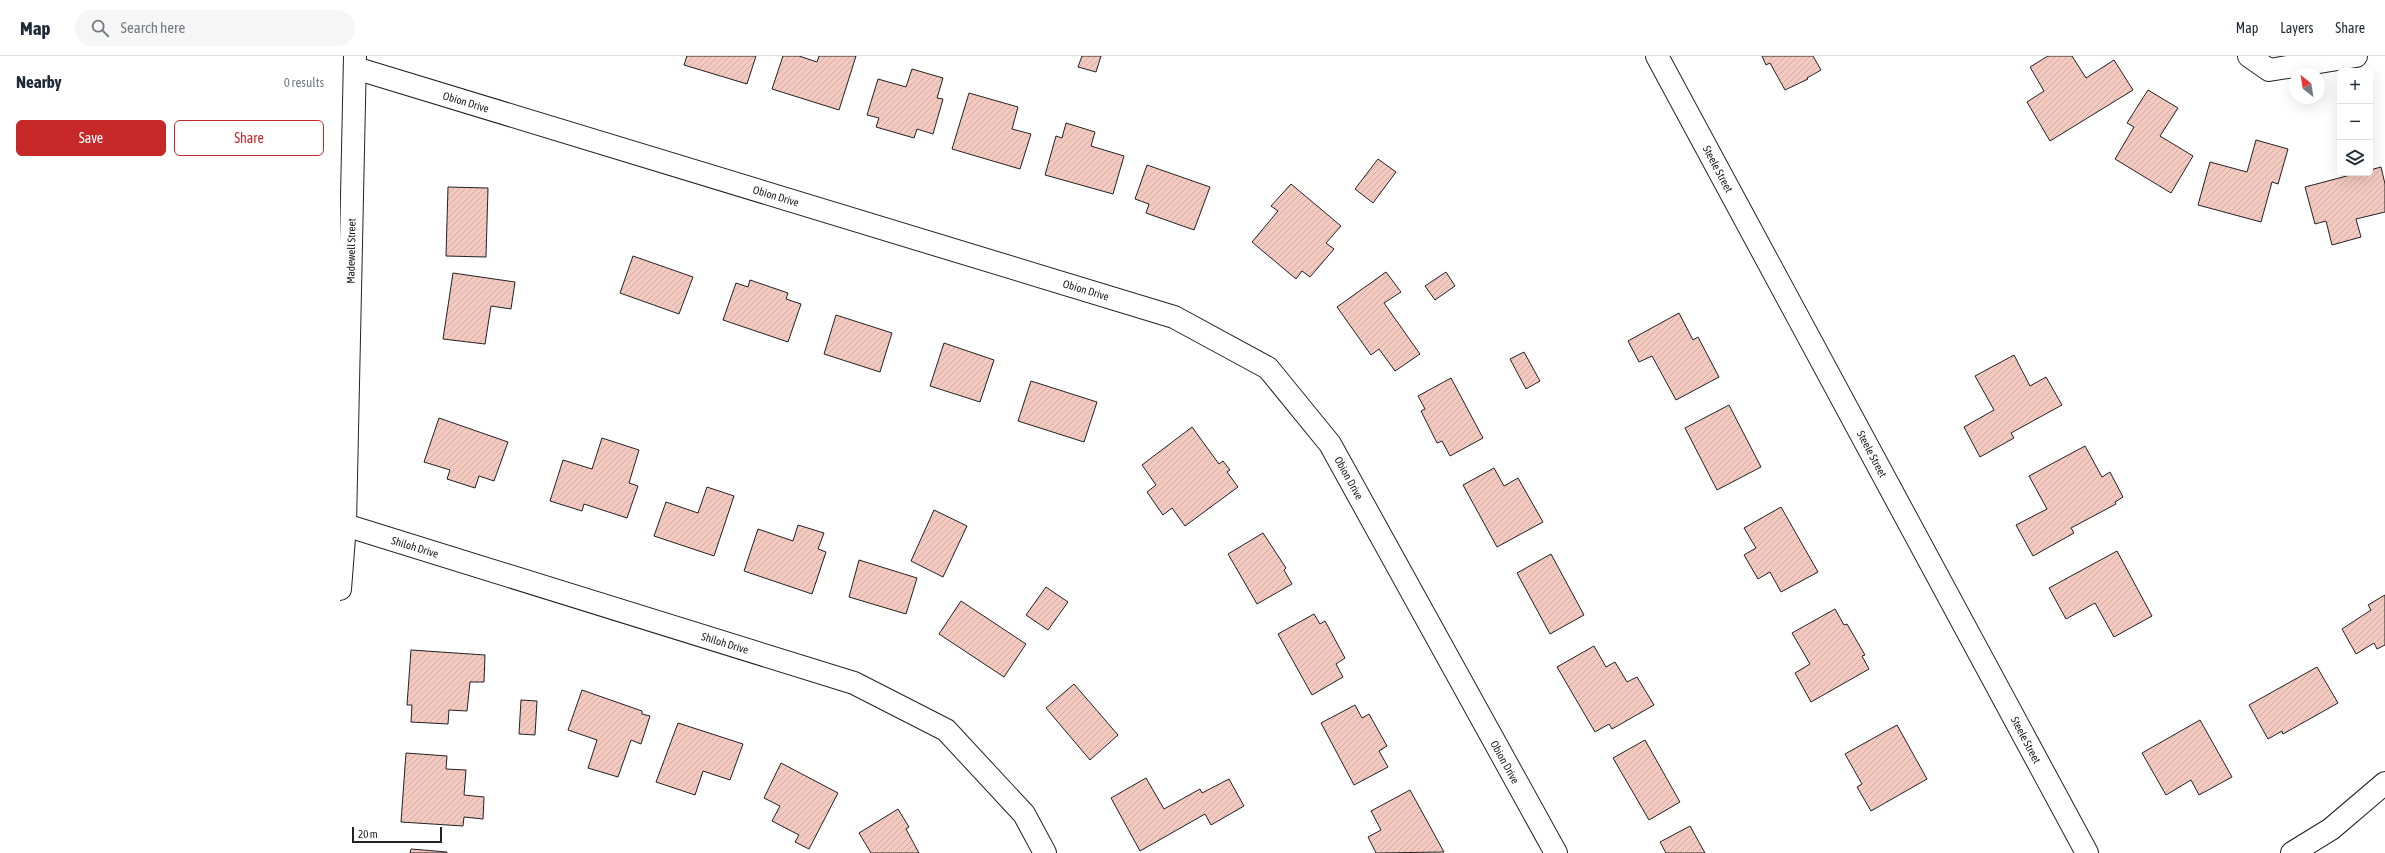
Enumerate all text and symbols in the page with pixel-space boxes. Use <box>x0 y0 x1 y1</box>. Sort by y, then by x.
search box <box>75 10 355 46</box>
text: Map <box>20 17 51 39</box>
icon: search <box>89 17 111 39</box>
text: Search here <box>121 19 185 36</box>
text: Map <box>2236 20 2258 36</box>
text: Layers <box>2280 20 2313 36</box>
text: Share <box>2335 20 2365 36</box>
north arrow <box>2289 68 2325 104</box>
map controls <box>2337 68 2373 176</box>
button: + <box>2337 68 2373 104</box>
text: Nearby <box>16 72 62 92</box>
text: 0 results <box>284 75 324 90</box>
street label: Obion Drive <box>442 89 490 115</box>
button: − <box>2337 104 2373 140</box>
button: Save <box>16 120 166 156</box>
button: Share <box>174 120 324 156</box>
button: layers <box>2337 140 2373 176</box>
street label: Steele Street <box>1701 144 1735 194</box>
street label: Obion Drive <box>752 183 800 209</box>
street label: Madewell Street <box>344 218 358 284</box>
street label: Obion Drive <box>1062 277 1110 303</box>
street label: Steele Street <box>1855 429 1889 479</box>
street label: Obion Drive <box>1332 454 1366 502</box>
street label: Shiloh Drive <box>390 534 440 560</box>
street label: Shiloh Drive <box>700 630 750 656</box>
street label: Steele Street <box>2009 715 2043 765</box>
street label: Obion Drive <box>1488 738 1522 786</box>
scale bar <box>352 825 442 844</box>
text: 20 m <box>358 828 378 840</box>

